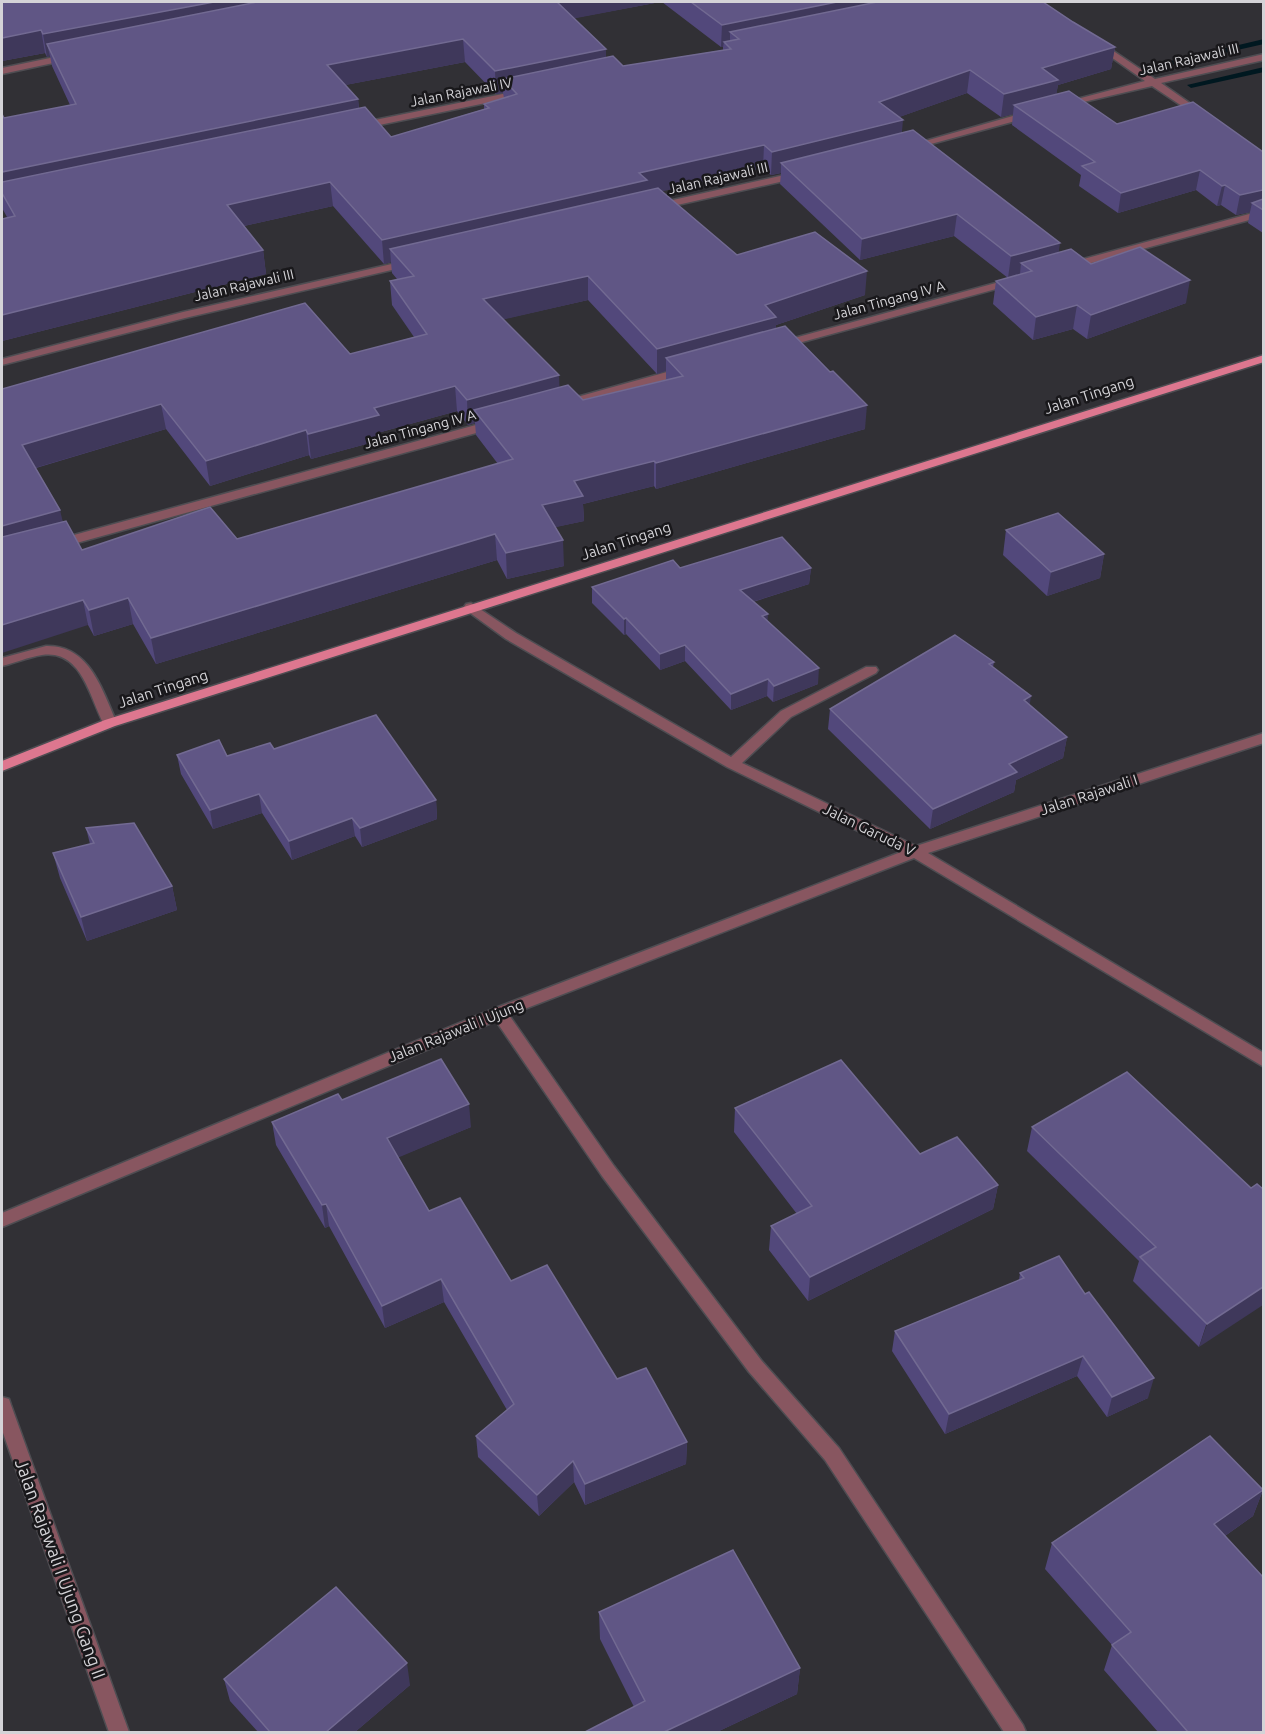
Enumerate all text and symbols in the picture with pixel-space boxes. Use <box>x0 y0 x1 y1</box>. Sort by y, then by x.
street label: Jalan Rajawali III <box>1138 40 1240 78</box>
street label: Jalan Rajawali IV <box>409 74 513 110</box>
street label: Jalan Rajawali III <box>667 159 769 197</box>
street label: Jalan Rajawali III <box>193 266 295 304</box>
street label: Jalan Tingang IV A <box>831 277 947 323</box>
street label: Jalan Tingang <box>1042 372 1136 417</box>
street label: Jalan Tingang IV A <box>362 406 478 452</box>
street label: Jalan Tingang <box>579 518 673 563</box>
street label: Jalan Tingang <box>116 666 210 711</box>
street label: Jalan Rajawali I <box>1038 771 1140 818</box>
street label: Jalan Garuda V <box>820 800 918 859</box>
street label: Jalan Rajawali I Ujung <box>386 996 526 1065</box>
street label: Jalan Rajawali I Ujung Gang II <box>12 1456 110 1681</box>

